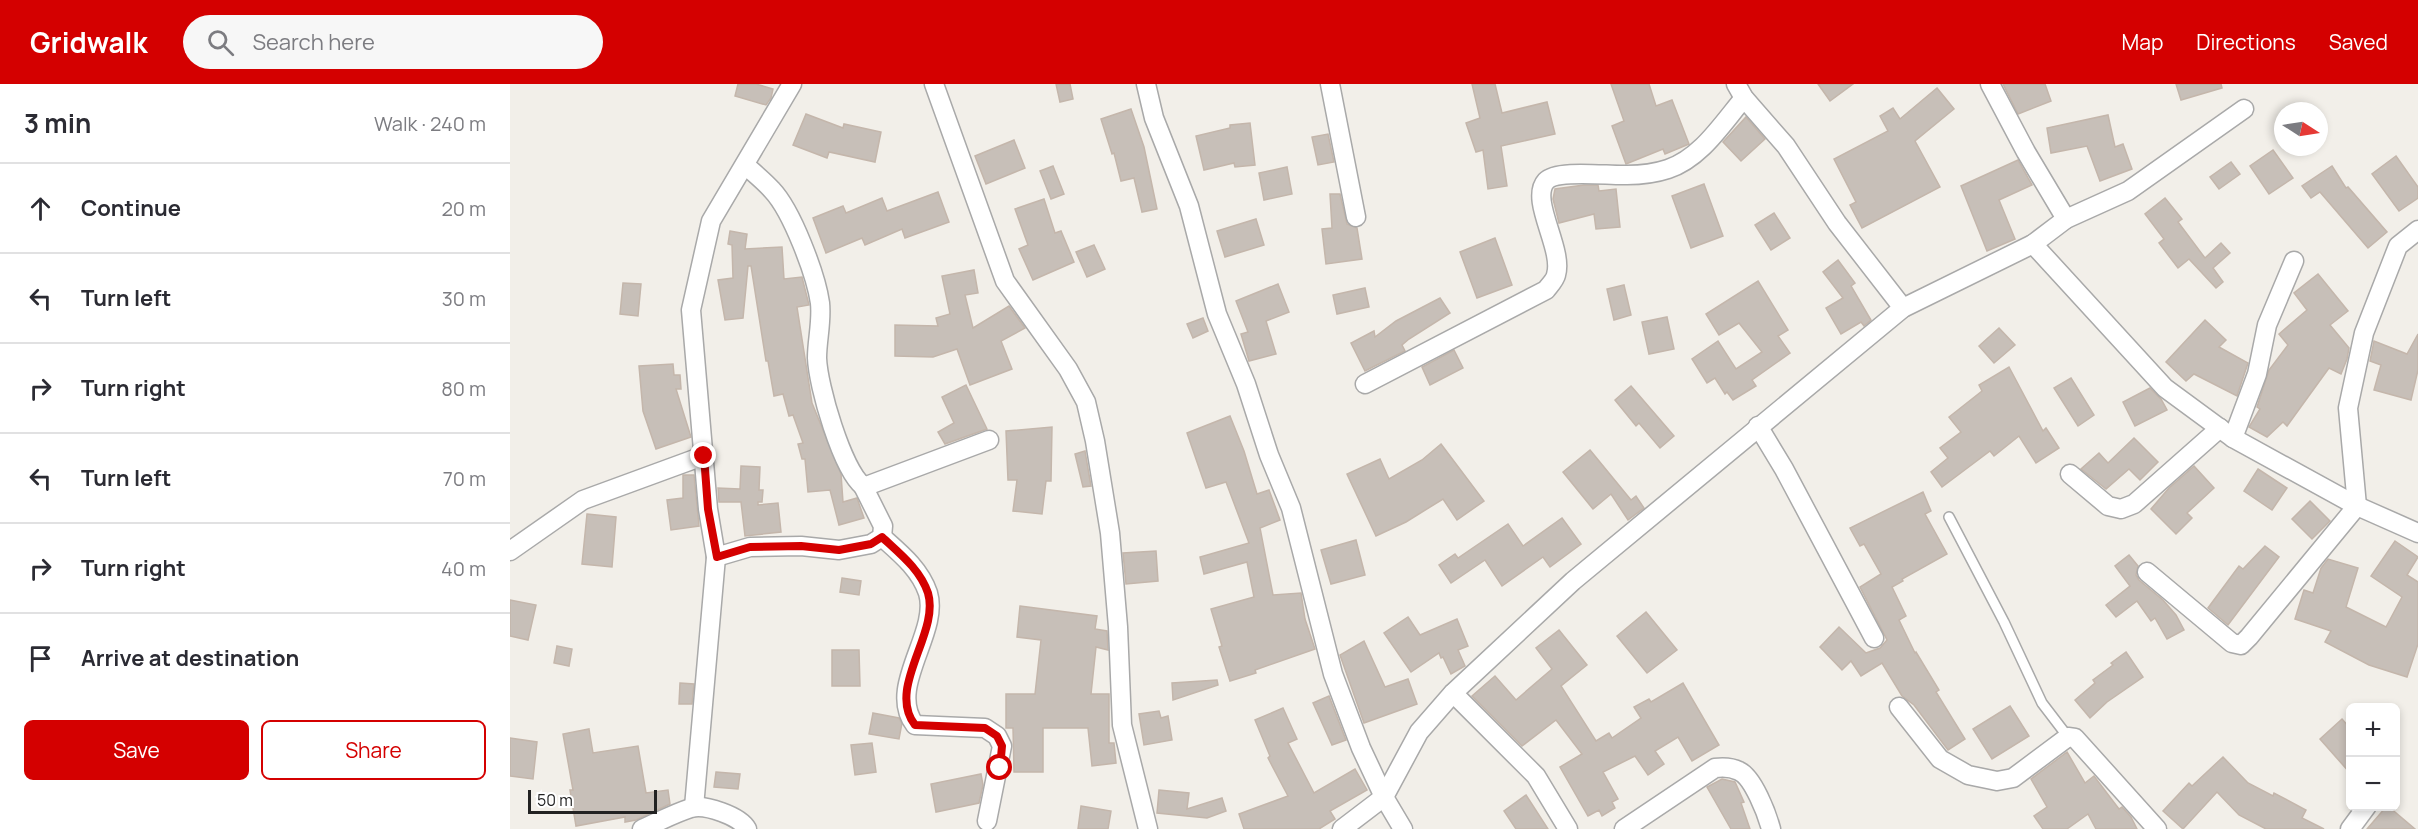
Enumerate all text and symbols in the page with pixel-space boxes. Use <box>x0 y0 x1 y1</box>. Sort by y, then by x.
search box <box>183 15 603 69</box>
text: Gridwalk <box>30 23 147 61</box>
icon: search <box>204 26 237 59</box>
text: Search here <box>252 27 375 57</box>
text: Map <box>2122 28 2163 56</box>
text: Directions <box>2196 28 2296 56</box>
text: Saved <box>2329 28 2388 56</box>
north arrow <box>2274 102 2328 156</box>
text: 3 min <box>24 105 91 141</box>
text: Walk · 240 m <box>374 110 486 137</box>
icon: ahead <box>24 192 57 225</box>
text: Continue <box>81 193 181 223</box>
text: 20 m <box>441 195 486 222</box>
icon: left <box>24 282 57 315</box>
text: Turn left <box>81 283 171 313</box>
text: 30 m <box>442 285 486 312</box>
icon: right <box>24 372 57 405</box>
text: Turn right <box>81 373 186 403</box>
text: 80 m <box>441 375 486 402</box>
route end <box>690 442 716 468</box>
icon: left <box>24 462 57 495</box>
text: Turn left <box>81 463 171 493</box>
text: 70 m <box>443 465 486 492</box>
icon: right <box>24 552 57 585</box>
text: Turn right <box>81 553 186 583</box>
text: 40 m <box>441 555 486 582</box>
icon: arrive <box>24 642 57 675</box>
text: Arrive at destination <box>81 643 299 673</box>
map controls <box>2346 703 2400 811</box>
button: + <box>2346 703 2400 757</box>
button: Save <box>24 720 249 780</box>
button: Share <box>261 720 486 780</box>
route start <box>986 754 1012 780</box>
button: − <box>2346 757 2400 811</box>
scale bar <box>528 787 657 814</box>
text: 50 m <box>537 789 573 811</box>

